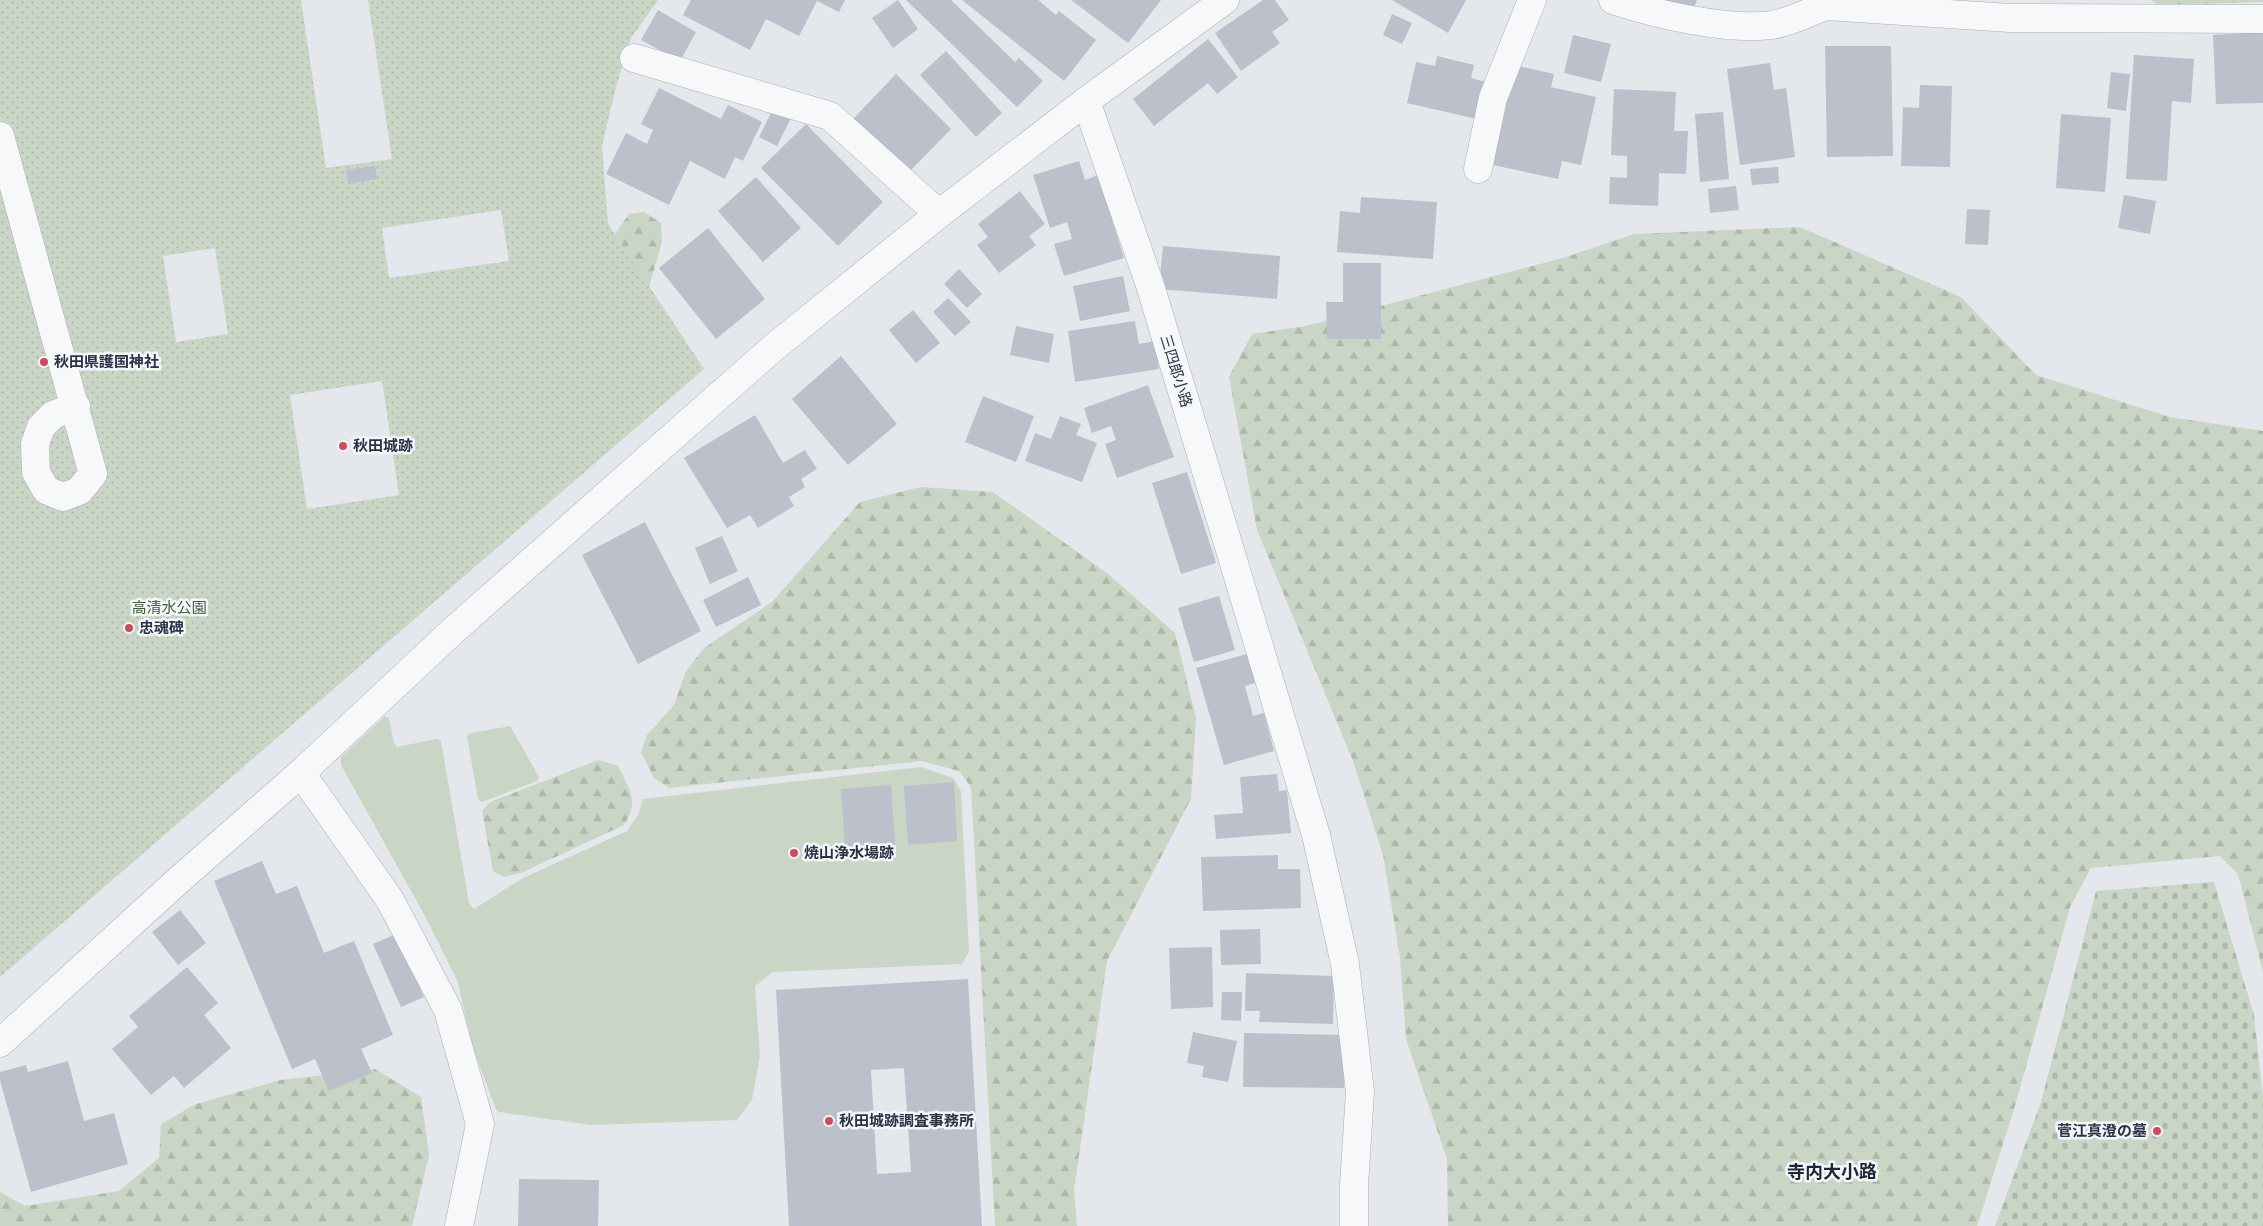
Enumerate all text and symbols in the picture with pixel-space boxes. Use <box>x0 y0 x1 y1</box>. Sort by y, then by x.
street label: 三四郎小路 <box>1156 332 1196 410</box>
place label: 秋田県護国神社 <box>54 353 159 371</box>
marker: 秋田県護国神社 <box>38 356 50 368</box>
place label: 秋田城跡 <box>353 437 413 455</box>
marker: 秋田城跡 <box>337 440 349 452</box>
park label: 高清水公園 <box>131 599 207 617</box>
place label: 忠魂碑 <box>139 619 184 637</box>
marker: 忠魂碑 <box>123 622 135 634</box>
place label: 焼山浄水場跡 <box>804 844 894 862</box>
marker: 焼山浄水場跡 <box>788 847 800 859</box>
place label: 秋田城跡調査事務所 <box>839 1112 974 1130</box>
marker: 秋田城跡調査事務所 <box>823 1115 835 1127</box>
place label: 菅江真澄の墓 <box>2057 1122 2147 1140</box>
marker: 菅江真澄の墓 <box>2151 1125 2163 1137</box>
district label: 寺内大小路 <box>1787 1161 1877 1183</box>

